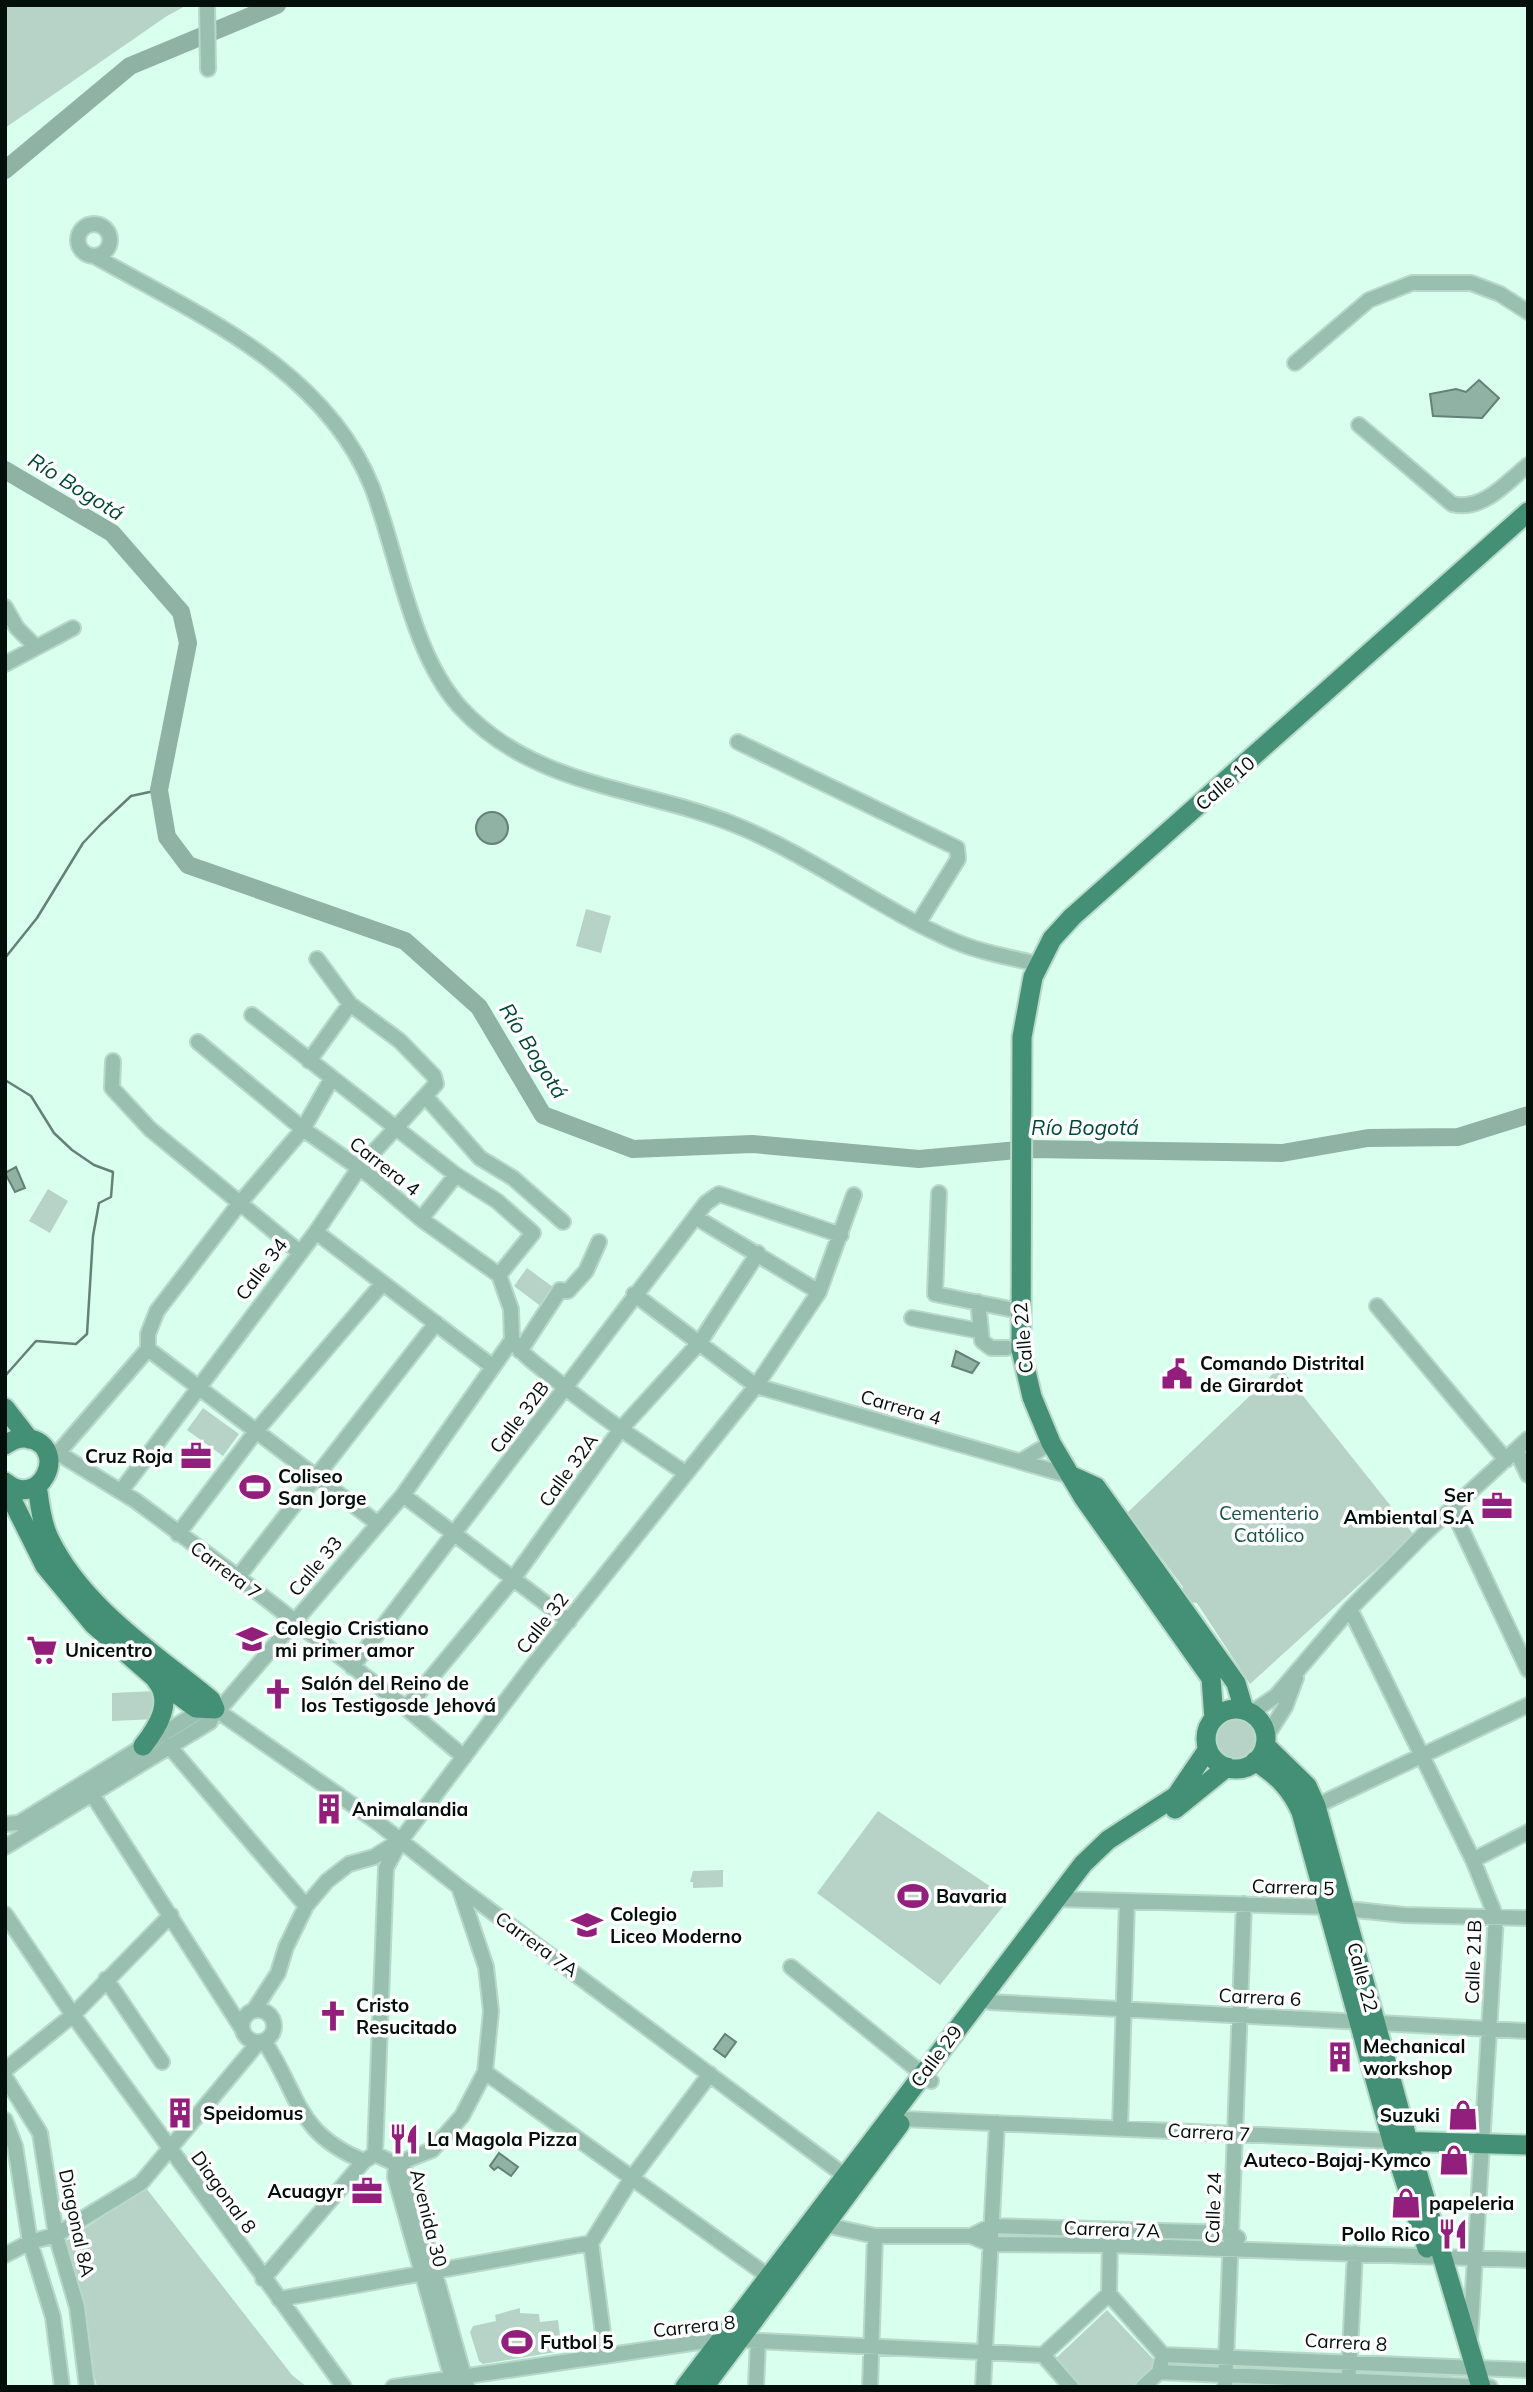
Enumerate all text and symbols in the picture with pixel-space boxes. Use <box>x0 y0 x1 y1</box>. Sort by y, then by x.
water label: Río Bogotá <box>24 447 129 526</box>
street label: Calle 10 <box>1190 751 1260 815</box>
water label: Río Bogotá <box>494 998 573 1103</box>
water label: Río Bogotá <box>1031 1114 1139 1140</box>
street label: Carrera 4 <box>345 1131 425 1201</box>
street label: Calle 34 <box>230 1233 292 1305</box>
street label: Calle 22 <box>1008 1301 1038 1375</box>
place label: Comando Distrital de Girardot <box>1200 1351 1365 1397</box>
public building icon: Comando Distrital de Girardot <box>1160 1357 1194 1391</box>
street label: Calle 32B <box>484 1376 554 1458</box>
street label: Carrera 4 <box>858 1384 944 1430</box>
street label: Calle 32A <box>533 1428 603 1512</box>
office icon: Cruz Roja <box>179 1439 213 1473</box>
place label: Cruz Roja <box>85 1444 173 1468</box>
place label: Coliseo San Jorge <box>278 1464 366 1510</box>
sports icon: Coliseo San Jorge <box>238 1470 272 1504</box>
place label: Ser Ambiental S.A <box>1344 1483 1475 1529</box>
office icon: Ser Ambiental S.A <box>1480 1489 1514 1523</box>
park label: Cementerio Católico <box>1219 1501 1319 1547</box>
street label: Calle 33 <box>283 1531 347 1601</box>
street label: Carrera 7 <box>186 1536 266 1604</box>
street label: Calle 32 <box>511 1588 573 1658</box>
place label: Colegio Cristiano mi primer amor <box>275 1616 429 1662</box>
school or university icon: Colegio Cristiano mi primer amor <box>235 1622 269 1656</box>
supermarket icon: Unicentro <box>25 1633 59 1667</box>
place label: Unicentro <box>65 1638 153 1662</box>
place label: Salón del Reino de los Testigosde Jehová <box>301 1671 496 1717</box>
church icon: Salón del Reino de los Testigosde Jehová <box>261 1677 295 1711</box>
building icon: Animalandia <box>312 1792 346 1826</box>
place label: Animalandia <box>352 1797 468 1821</box>
street label: Carrera 5 <box>1251 1874 1335 1900</box>
sports icon: Bavaria <box>896 1879 930 1913</box>
place label: Bavaria <box>936 1884 1007 1908</box>
place label: Colegio Liceo Moderno <box>610 1902 742 1948</box>
street label: Carrera 7A <box>491 1906 583 1982</box>
school or university icon: Colegio Liceo Moderno <box>570 1908 604 1942</box>
street label: Calle 21B <box>1460 1920 1486 2004</box>
street label: Calle 22 <box>1342 1939 1384 2015</box>
street label: Carrera 6 <box>1218 1983 1302 2011</box>
place label: Cristo Resucitado <box>356 1993 457 2039</box>
church icon: Cristo Resucitado <box>316 1999 350 2033</box>
street label: Calle 29 <box>905 2020 967 2092</box>
place label: Mechanical workshop <box>1363 2034 1465 2080</box>
building icon: Mechanical workshop <box>1323 2040 1357 2074</box>
building icon: Speidomus <box>163 2096 197 2130</box>
shop icon: Suzuki <box>1446 2098 1480 2132</box>
place label: Speidomus <box>203 2101 303 2125</box>
place label: Suzuki <box>1380 2103 1440 2127</box>
street label: Carrera 7 <box>1167 2118 1251 2146</box>
restaurant icon: La Magola Pizza <box>387 2122 421 2156</box>
place label: La Magola Pizza <box>427 2127 577 2151</box>
shop icon: Auteco-Bajaj-Kymco <box>1437 2143 1471 2177</box>
street label: Diagonal 8 <box>186 2146 262 2238</box>
place label: Auteco-Bajaj-Kymco <box>1244 2148 1431 2172</box>
street label: Diagonal 8A <box>54 2167 100 2279</box>
street label: Avenida 30 <box>405 2167 453 2269</box>
street label: Calle 24 <box>1200 2172 1226 2244</box>
office icon: Acuagyr <box>350 2174 384 2208</box>
place label: Acuagyr <box>268 2179 345 2203</box>
shop icon: papeleria <box>1389 2186 1423 2220</box>
place label: papeleria <box>1429 2191 1514 2215</box>
street label: Carrera 7A <box>1063 2215 1161 2243</box>
restaurant icon: Pollo Rico <box>1436 2217 1470 2251</box>
place label: Pollo Rico <box>1341 2222 1430 2246</box>
street label: Carrera 8 <box>652 2310 736 2342</box>
sports icon: Futbol 5 <box>500 2325 534 2359</box>
street label: Carrera 8 <box>1304 2328 1388 2356</box>
place label: Futbol 5 <box>540 2330 614 2354</box>

